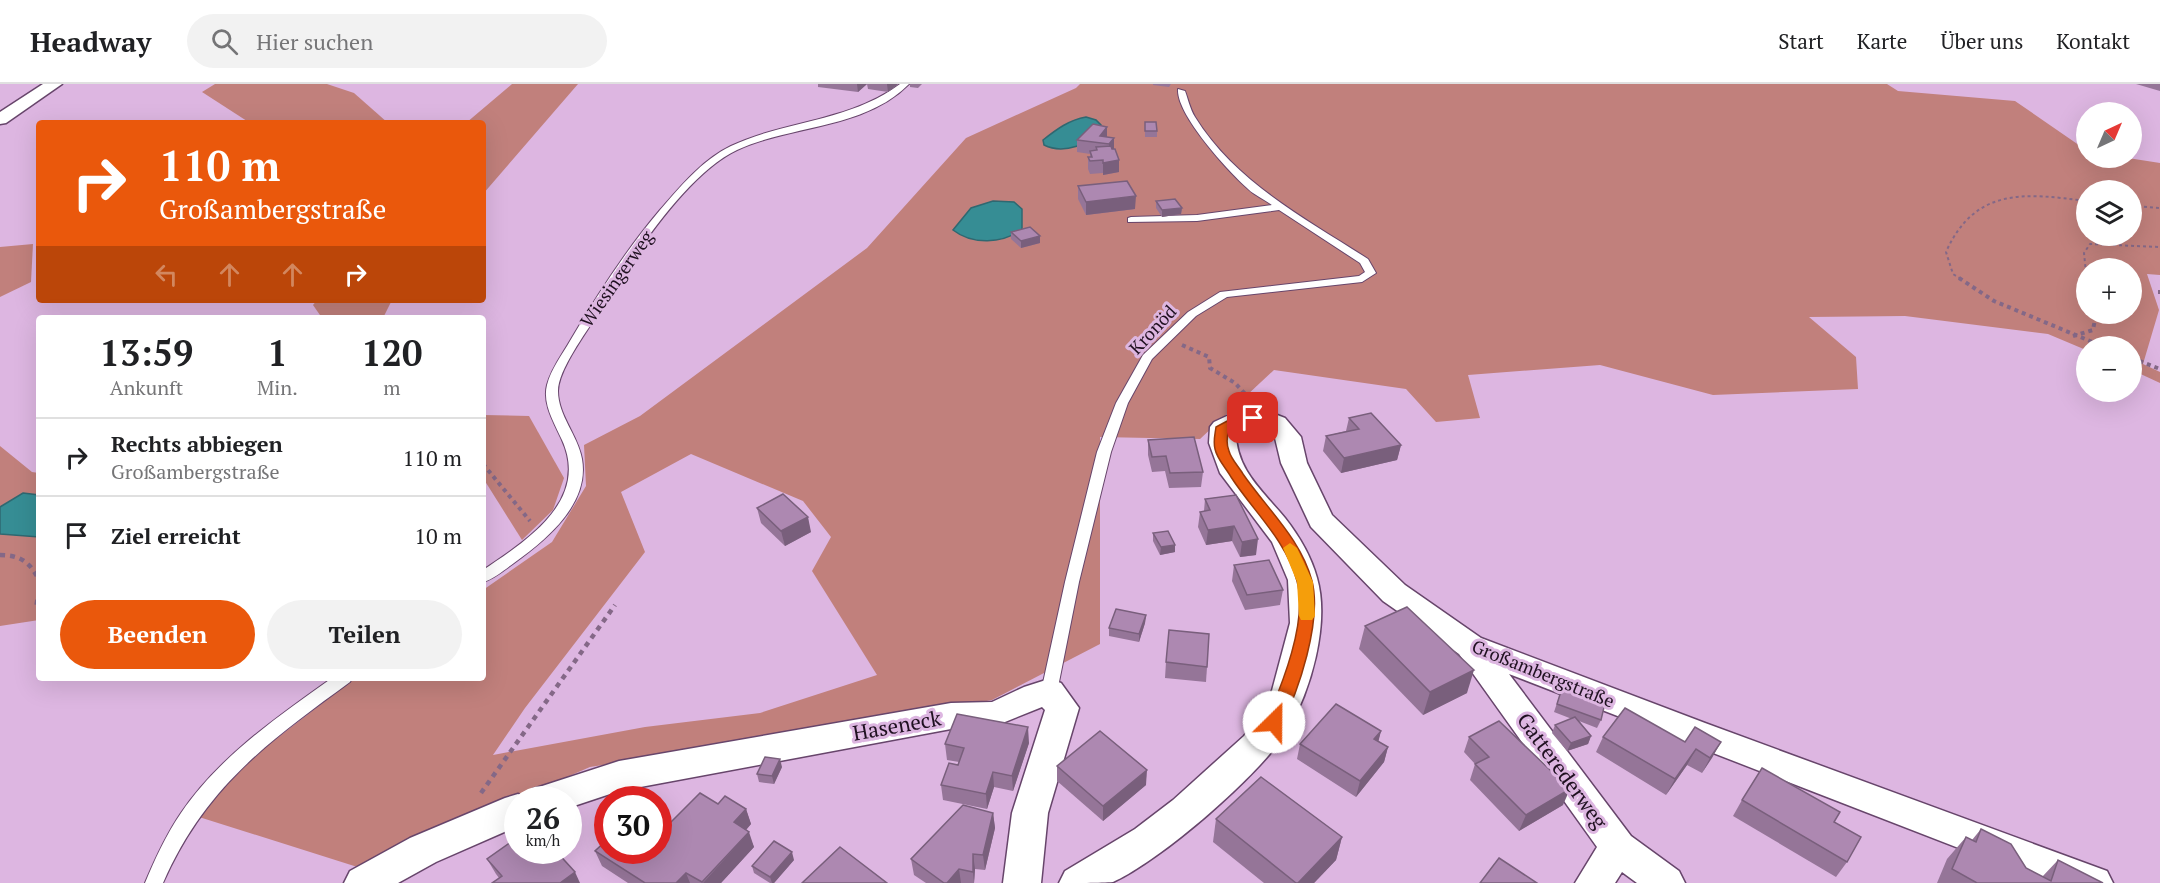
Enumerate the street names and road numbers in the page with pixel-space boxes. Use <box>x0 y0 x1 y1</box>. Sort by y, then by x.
street label: Wiesingerweg <box>574 225 659 331</box>
street label: Kronöd <box>1123 300 1181 359</box>
street label: Großambergstraße <box>1469 634 1618 713</box>
street label: Haseneck <box>850 703 943 747</box>
street label: Gatterederweg <box>1511 707 1615 835</box>

